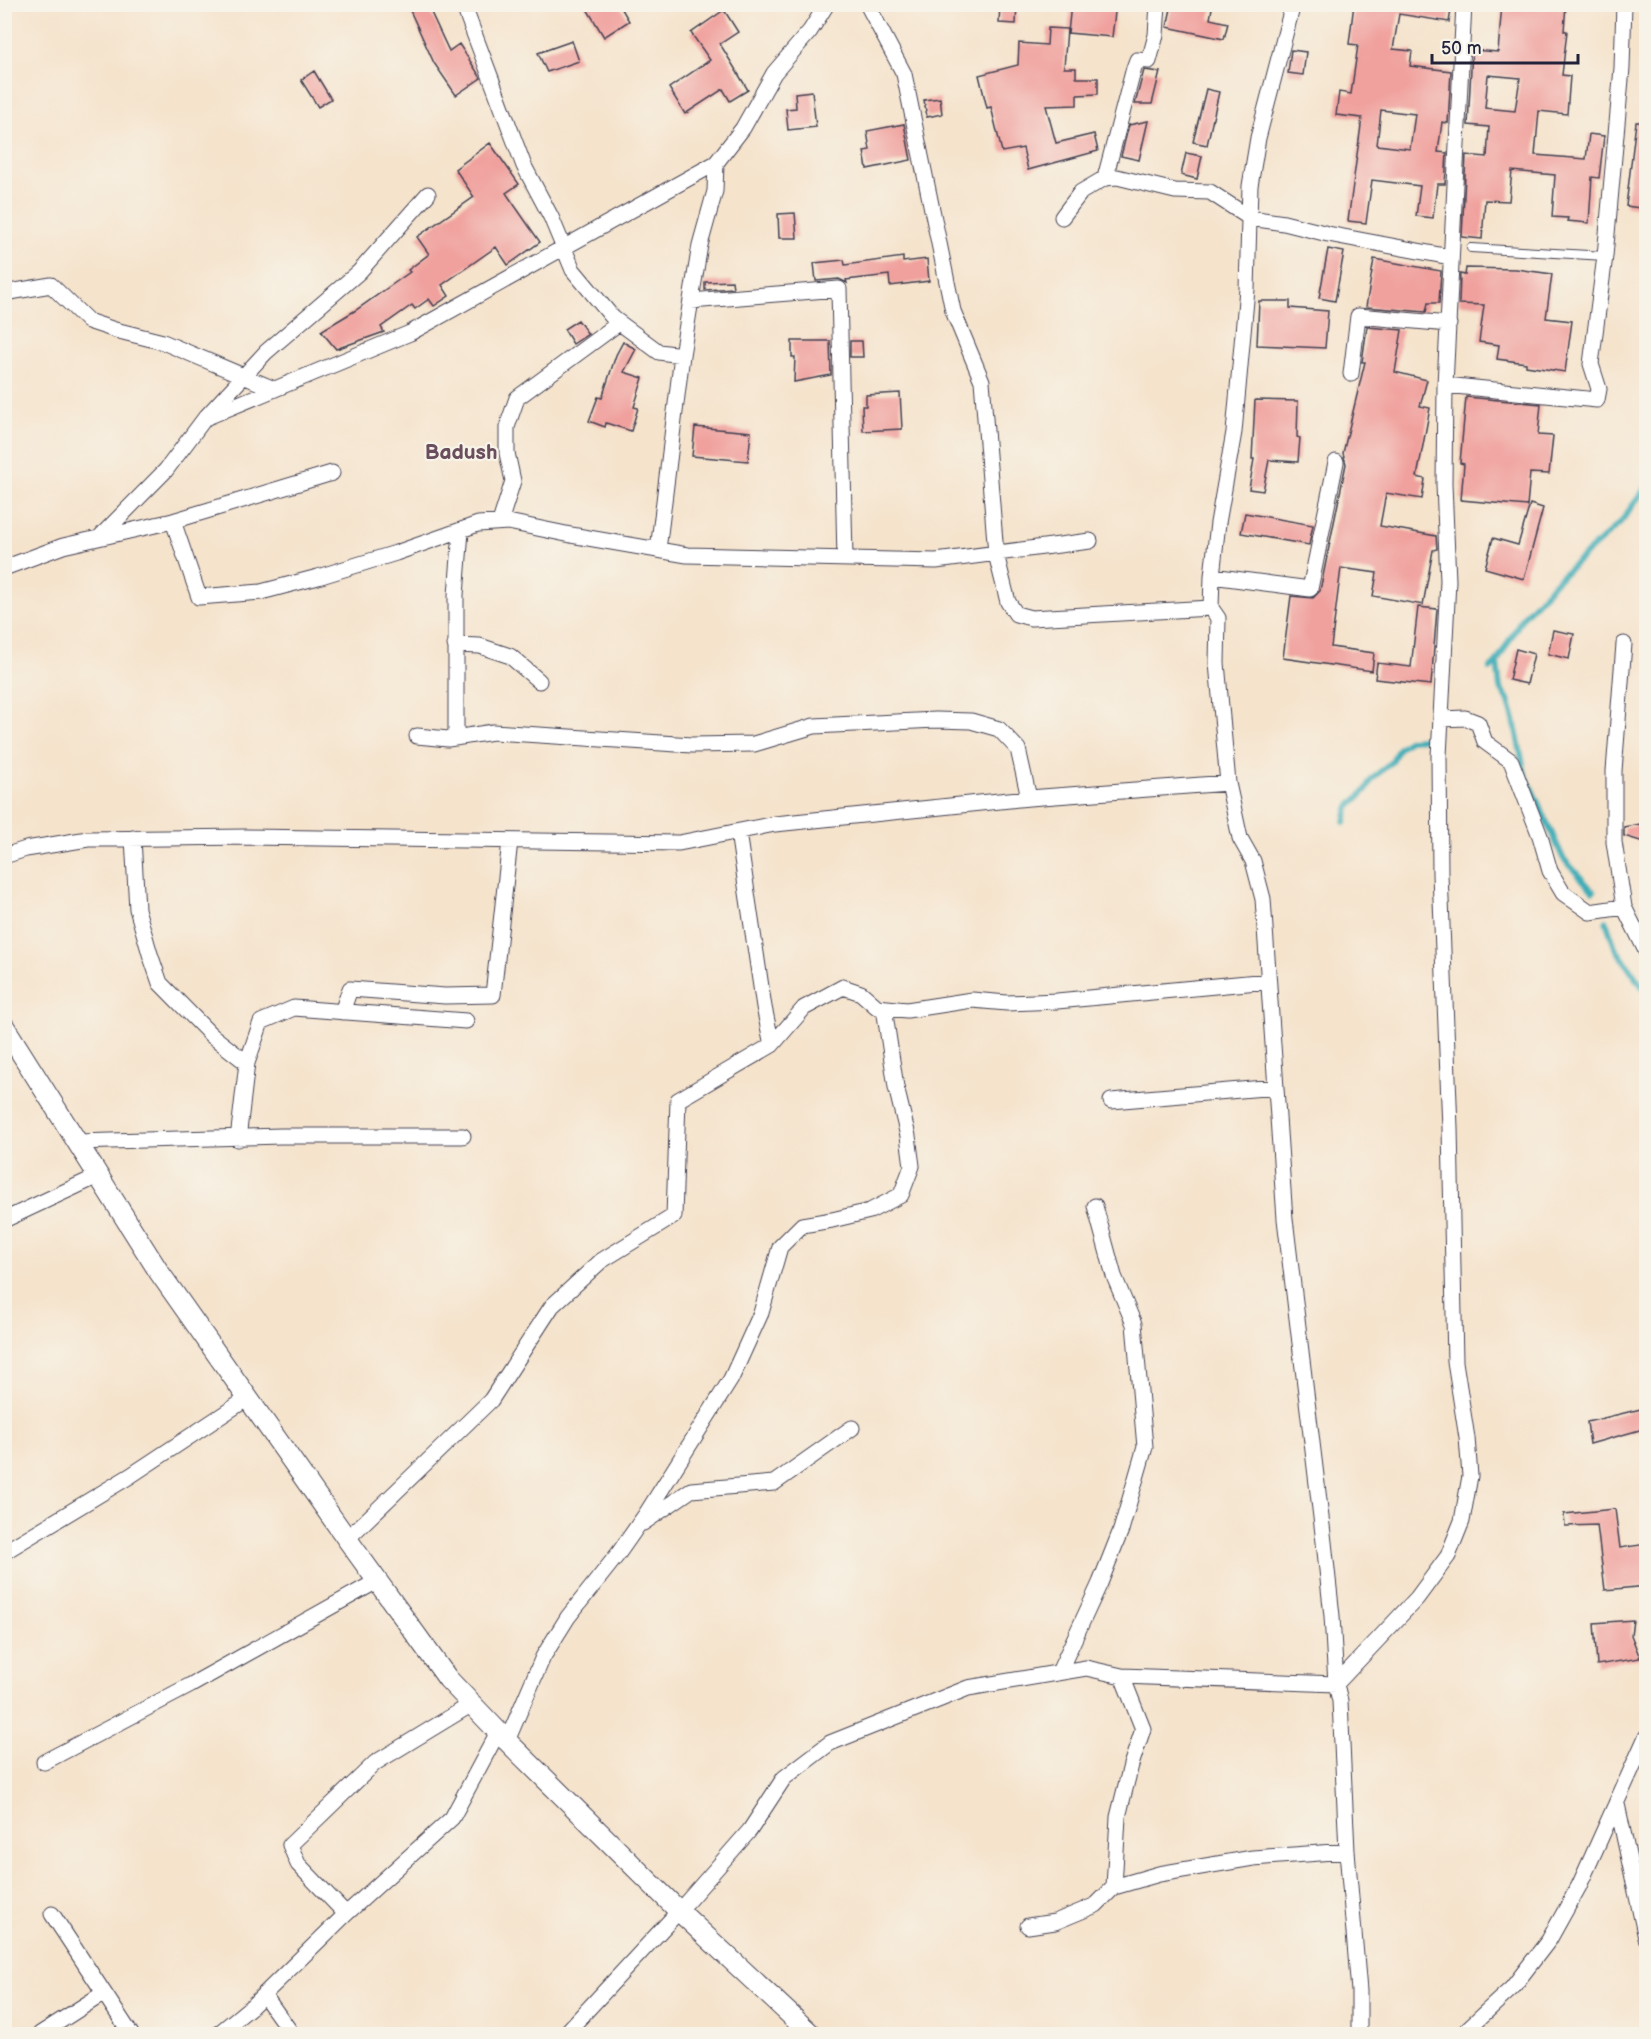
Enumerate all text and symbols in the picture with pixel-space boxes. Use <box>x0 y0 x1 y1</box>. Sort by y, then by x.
scale bar <box>1432 27 1578 65</box>
text: 50 m <box>1441 38 1482 59</box>
district label: Badush <box>425 440 497 465</box>

